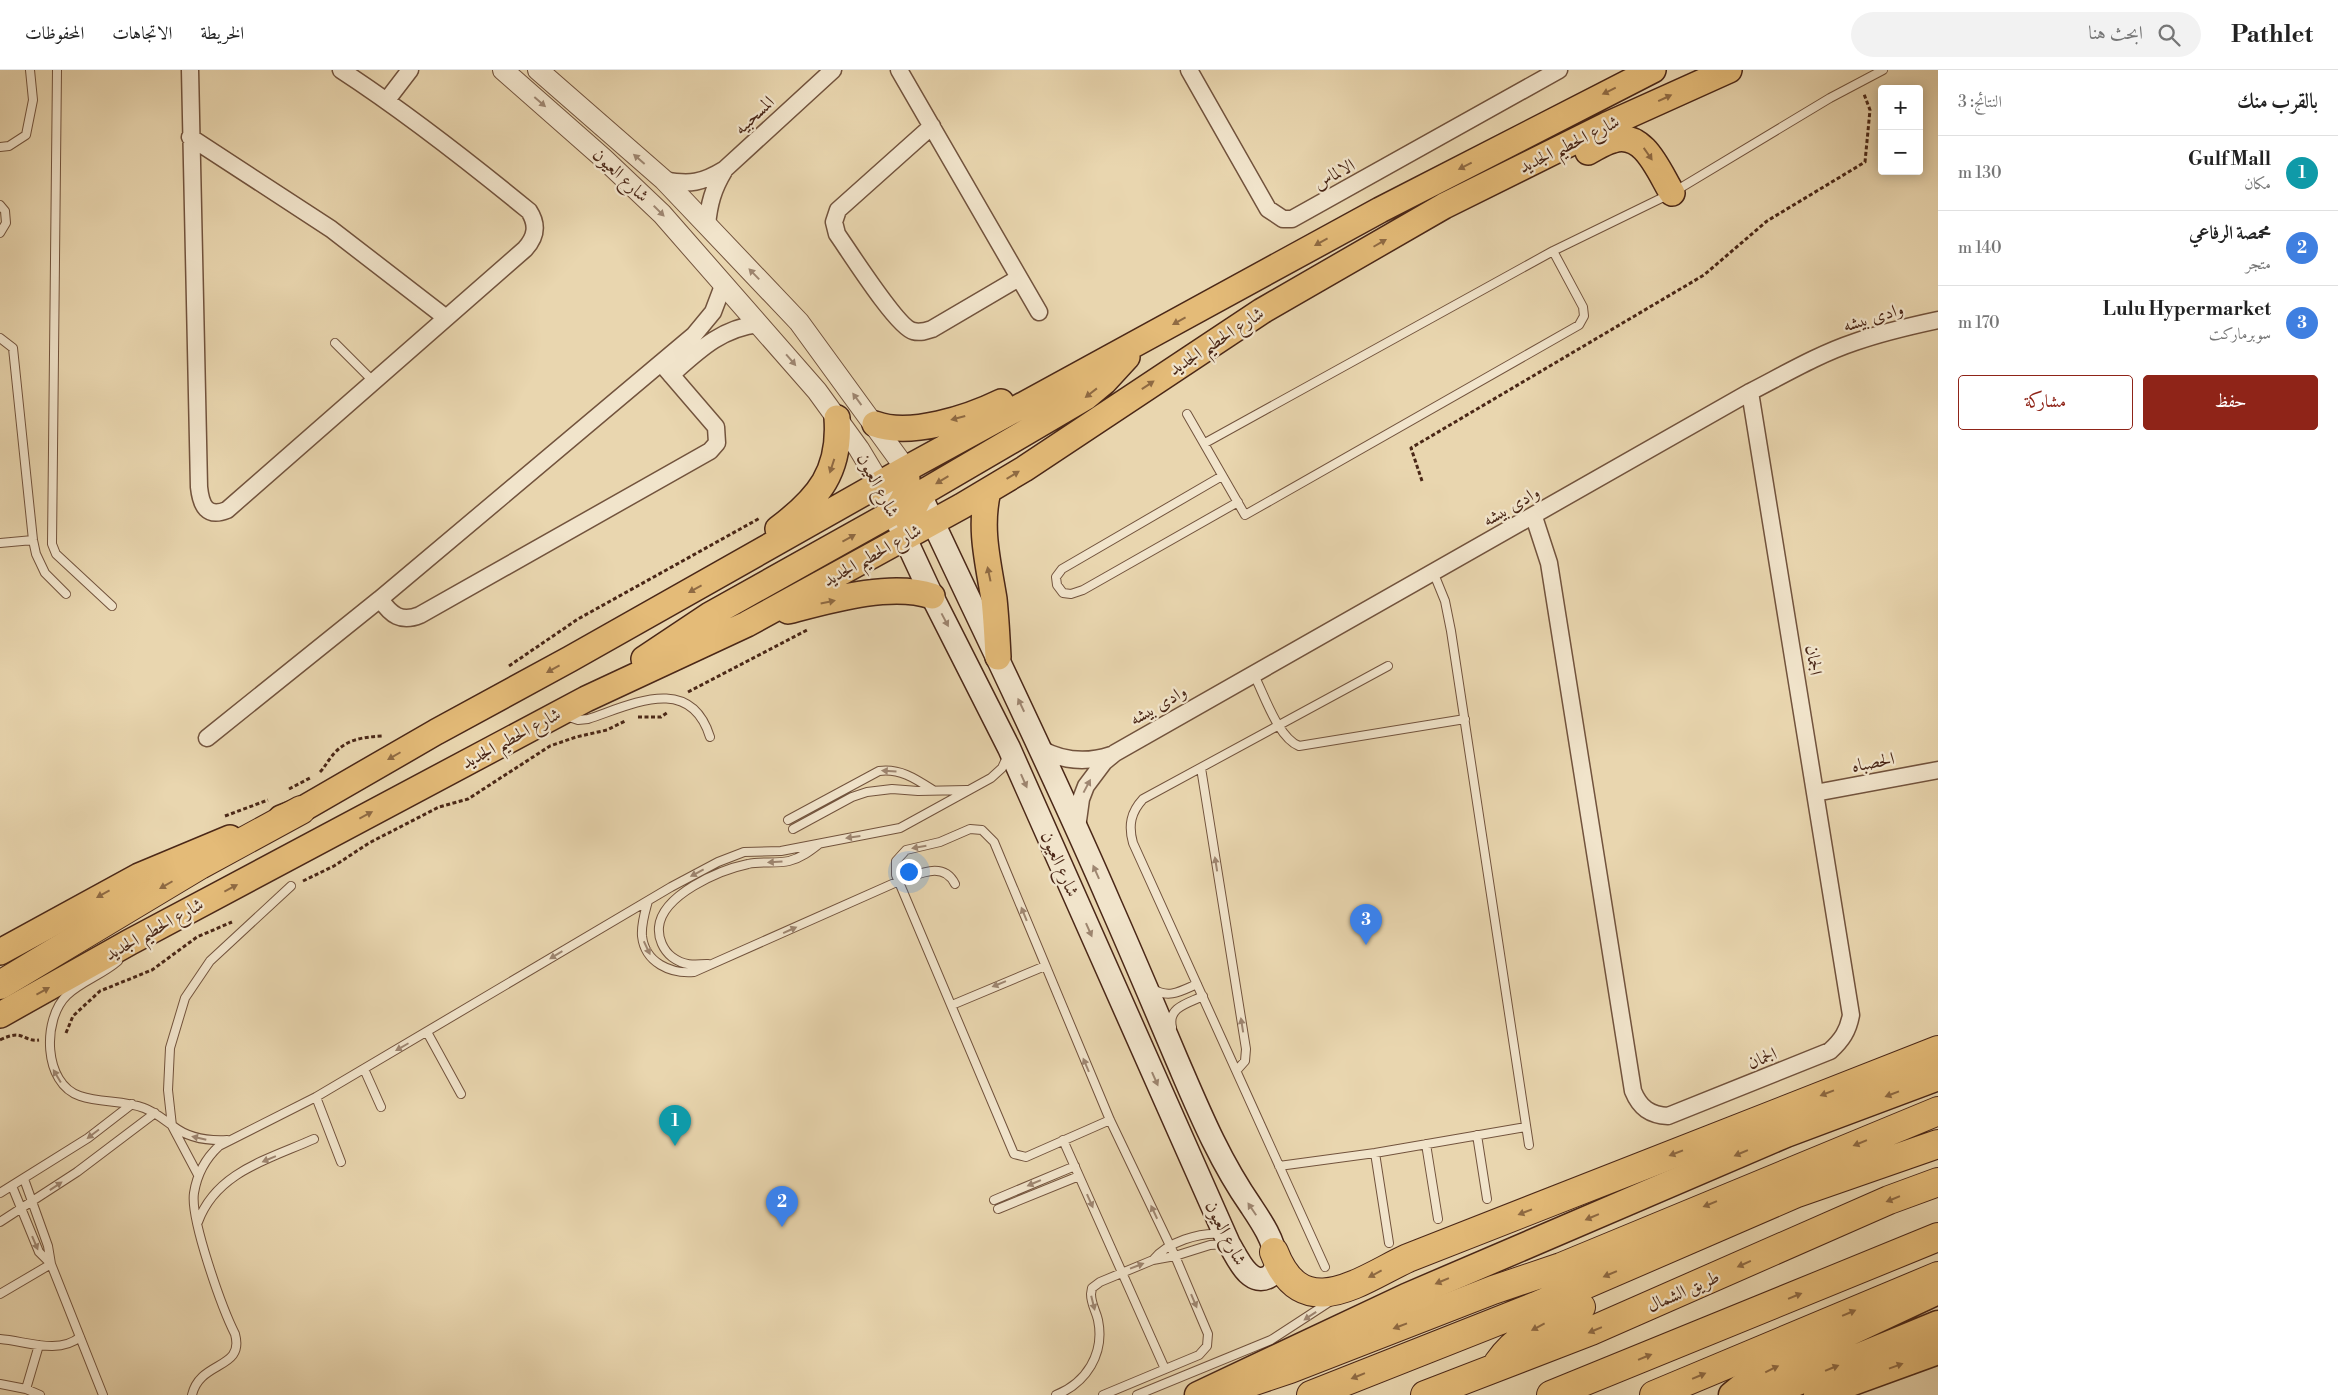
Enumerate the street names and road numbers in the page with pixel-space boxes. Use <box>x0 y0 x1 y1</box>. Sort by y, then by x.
street label: المسحبيه <box>729 91 779 140</box>
street label: شارع الحطيم الجديد <box>1515 110 1626 184</box>
street label: شارع العيون <box>585 143 654 210</box>
street label: الالماس <box>1309 154 1359 195</box>
street label: وادى بيشه <box>1840 297 1906 338</box>
street label: شارع الحطيم الجديد <box>1164 302 1272 386</box>
street label: شارع العيون <box>848 449 904 523</box>
street label: وادى بيشه <box>1479 481 1544 532</box>
street label: شارع الحطيم الجديد <box>819 519 929 597</box>
street label: الجمان <box>1800 643 1827 677</box>
street label: وادى بيشه <box>1126 680 1191 731</box>
street label: شارع الحطيم الجديد <box>458 703 568 780</box>
street label: الحصباه <box>1850 747 1897 778</box>
street label: شارع العيون <box>1032 828 1084 902</box>
street label: شارع الحطيم الجديد <box>101 893 211 971</box>
street label: الجمان <box>1744 1042 1780 1075</box>
street label: شارع العيون <box>1197 1197 1252 1271</box>
street label: طريق الشمال <box>1643 1265 1723 1318</box>

